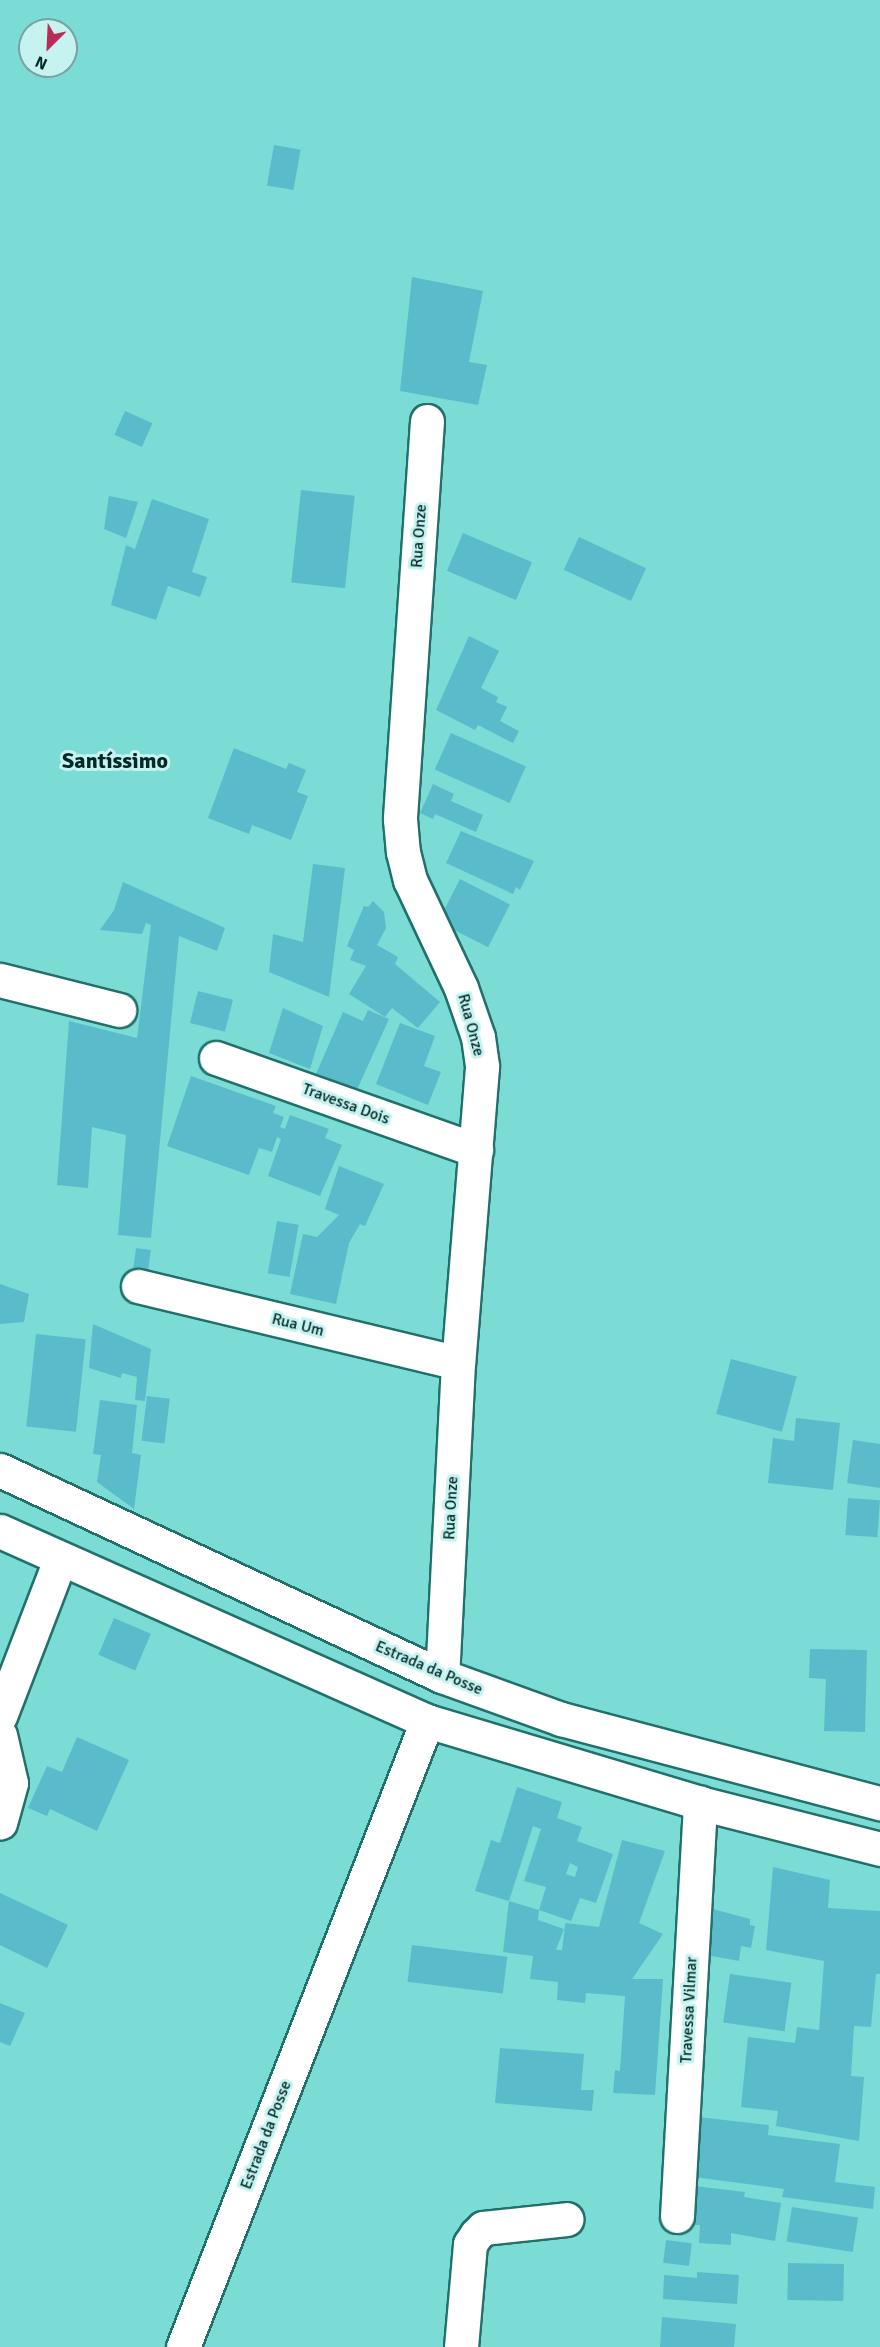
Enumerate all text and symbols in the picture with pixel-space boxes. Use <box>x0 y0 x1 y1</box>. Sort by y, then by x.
north arrow <box>18 18 78 78</box>
text: N <box>32 51 51 74</box>
street label: Rua Onze <box>407 503 431 569</box>
district label: Santíssimo <box>62 748 168 774</box>
street label: Rua Onze <box>453 992 489 1058</box>
street label: Travessa Dois <box>300 1079 392 1129</box>
street label: Rua Um <box>270 1309 326 1341</box>
street label: Rua Onze <box>440 1476 462 1540</box>
street label: Estrada da Posse <box>372 1637 486 1699</box>
street label: Travessa Vilmar <box>677 1956 701 2064</box>
street label: Estrada da Posse <box>236 2078 296 2192</box>

